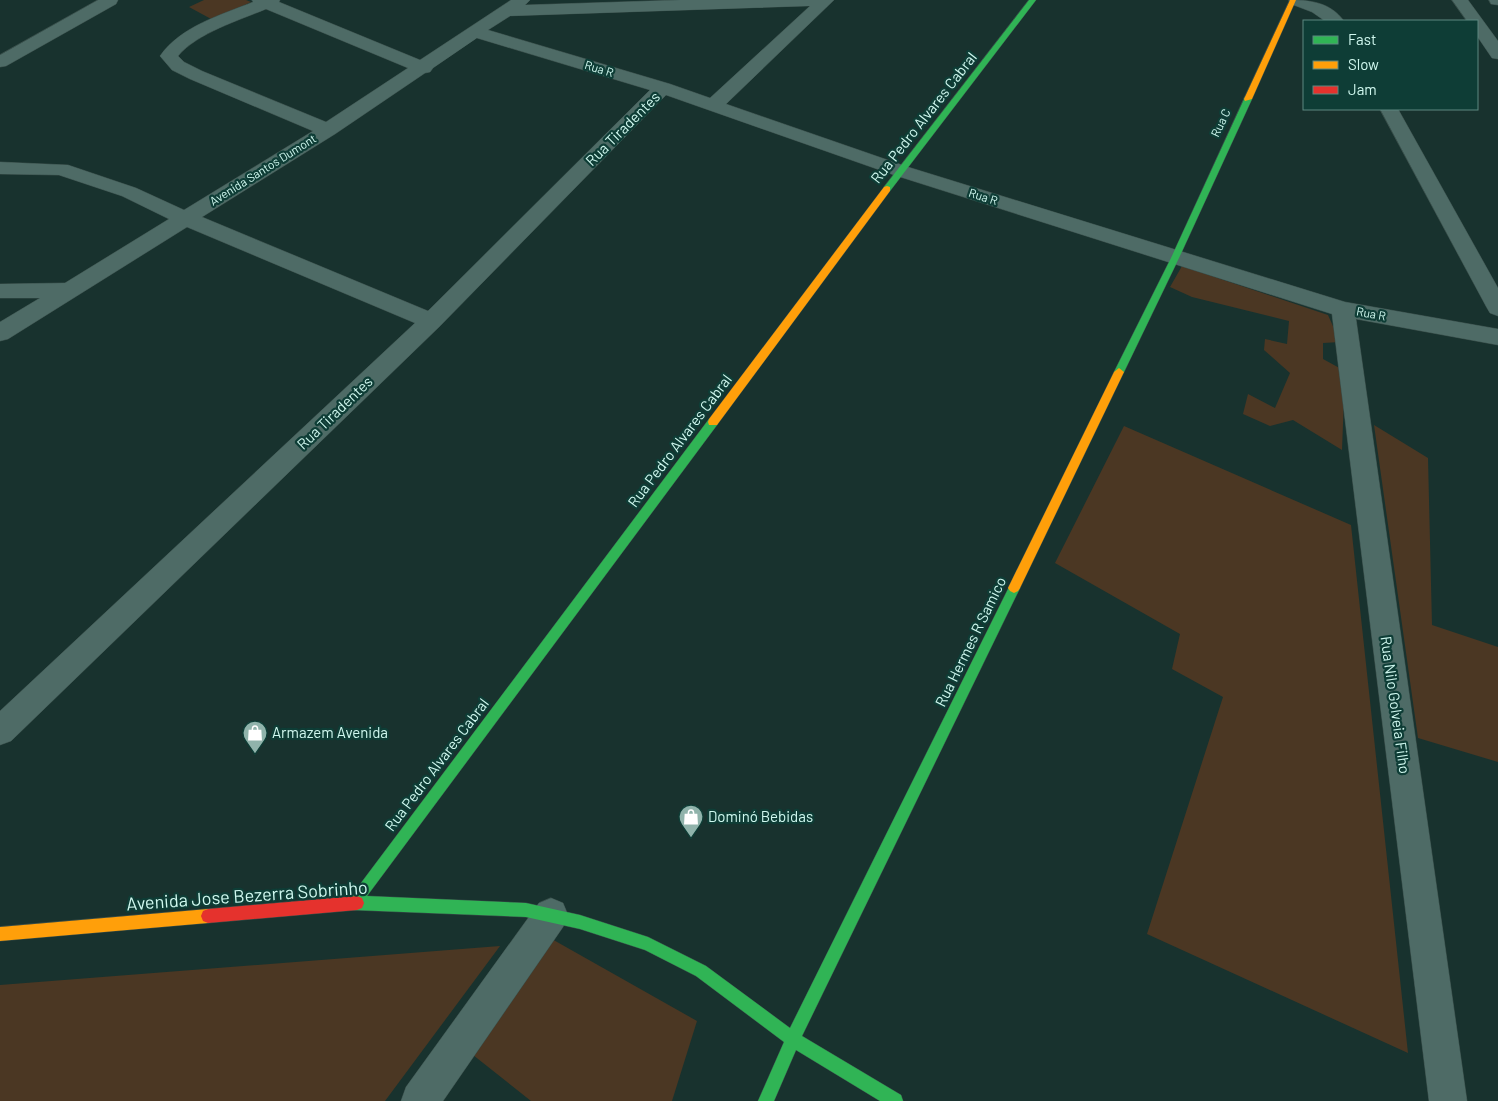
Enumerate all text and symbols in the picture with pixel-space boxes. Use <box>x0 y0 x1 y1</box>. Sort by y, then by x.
legend <box>1303 20 1478 110</box>
text: Fast <box>1348 30 1376 48</box>
street label: Rua Pedro Alvares Cabral <box>866 48 980 186</box>
text: Slow <box>1348 55 1379 73</box>
street label: Rua R <box>583 57 616 79</box>
text: Jam <box>1348 80 1377 98</box>
street label: Rua Tiradentes <box>581 87 663 169</box>
street label: Rua C <box>1207 106 1233 139</box>
street label: Avenida Santos Dumont <box>207 131 318 208</box>
street label: Rua R <box>967 185 1000 207</box>
street label: Rua R <box>1355 304 1387 322</box>
street label: Rua Pedro Alvares Cabral <box>623 371 735 510</box>
street label: Rua Tiradentes <box>293 372 376 453</box>
street label: Rua Hermes R Samico <box>931 574 1009 709</box>
street label: Rua Nilo Golveia Filho <box>1377 635 1415 775</box>
street label: Rua Pedro Alvares Cabral <box>380 695 492 834</box>
shop icon: Armazem Avenida <box>242 720 268 754</box>
place label: Armazem Avenida <box>272 723 388 741</box>
shop icon: Dominó Bebidas <box>678 804 704 838</box>
place label: Dominó Bebidas <box>708 807 813 825</box>
street label: Avenida Jose Bezerra Sobrinho <box>125 876 368 914</box>

